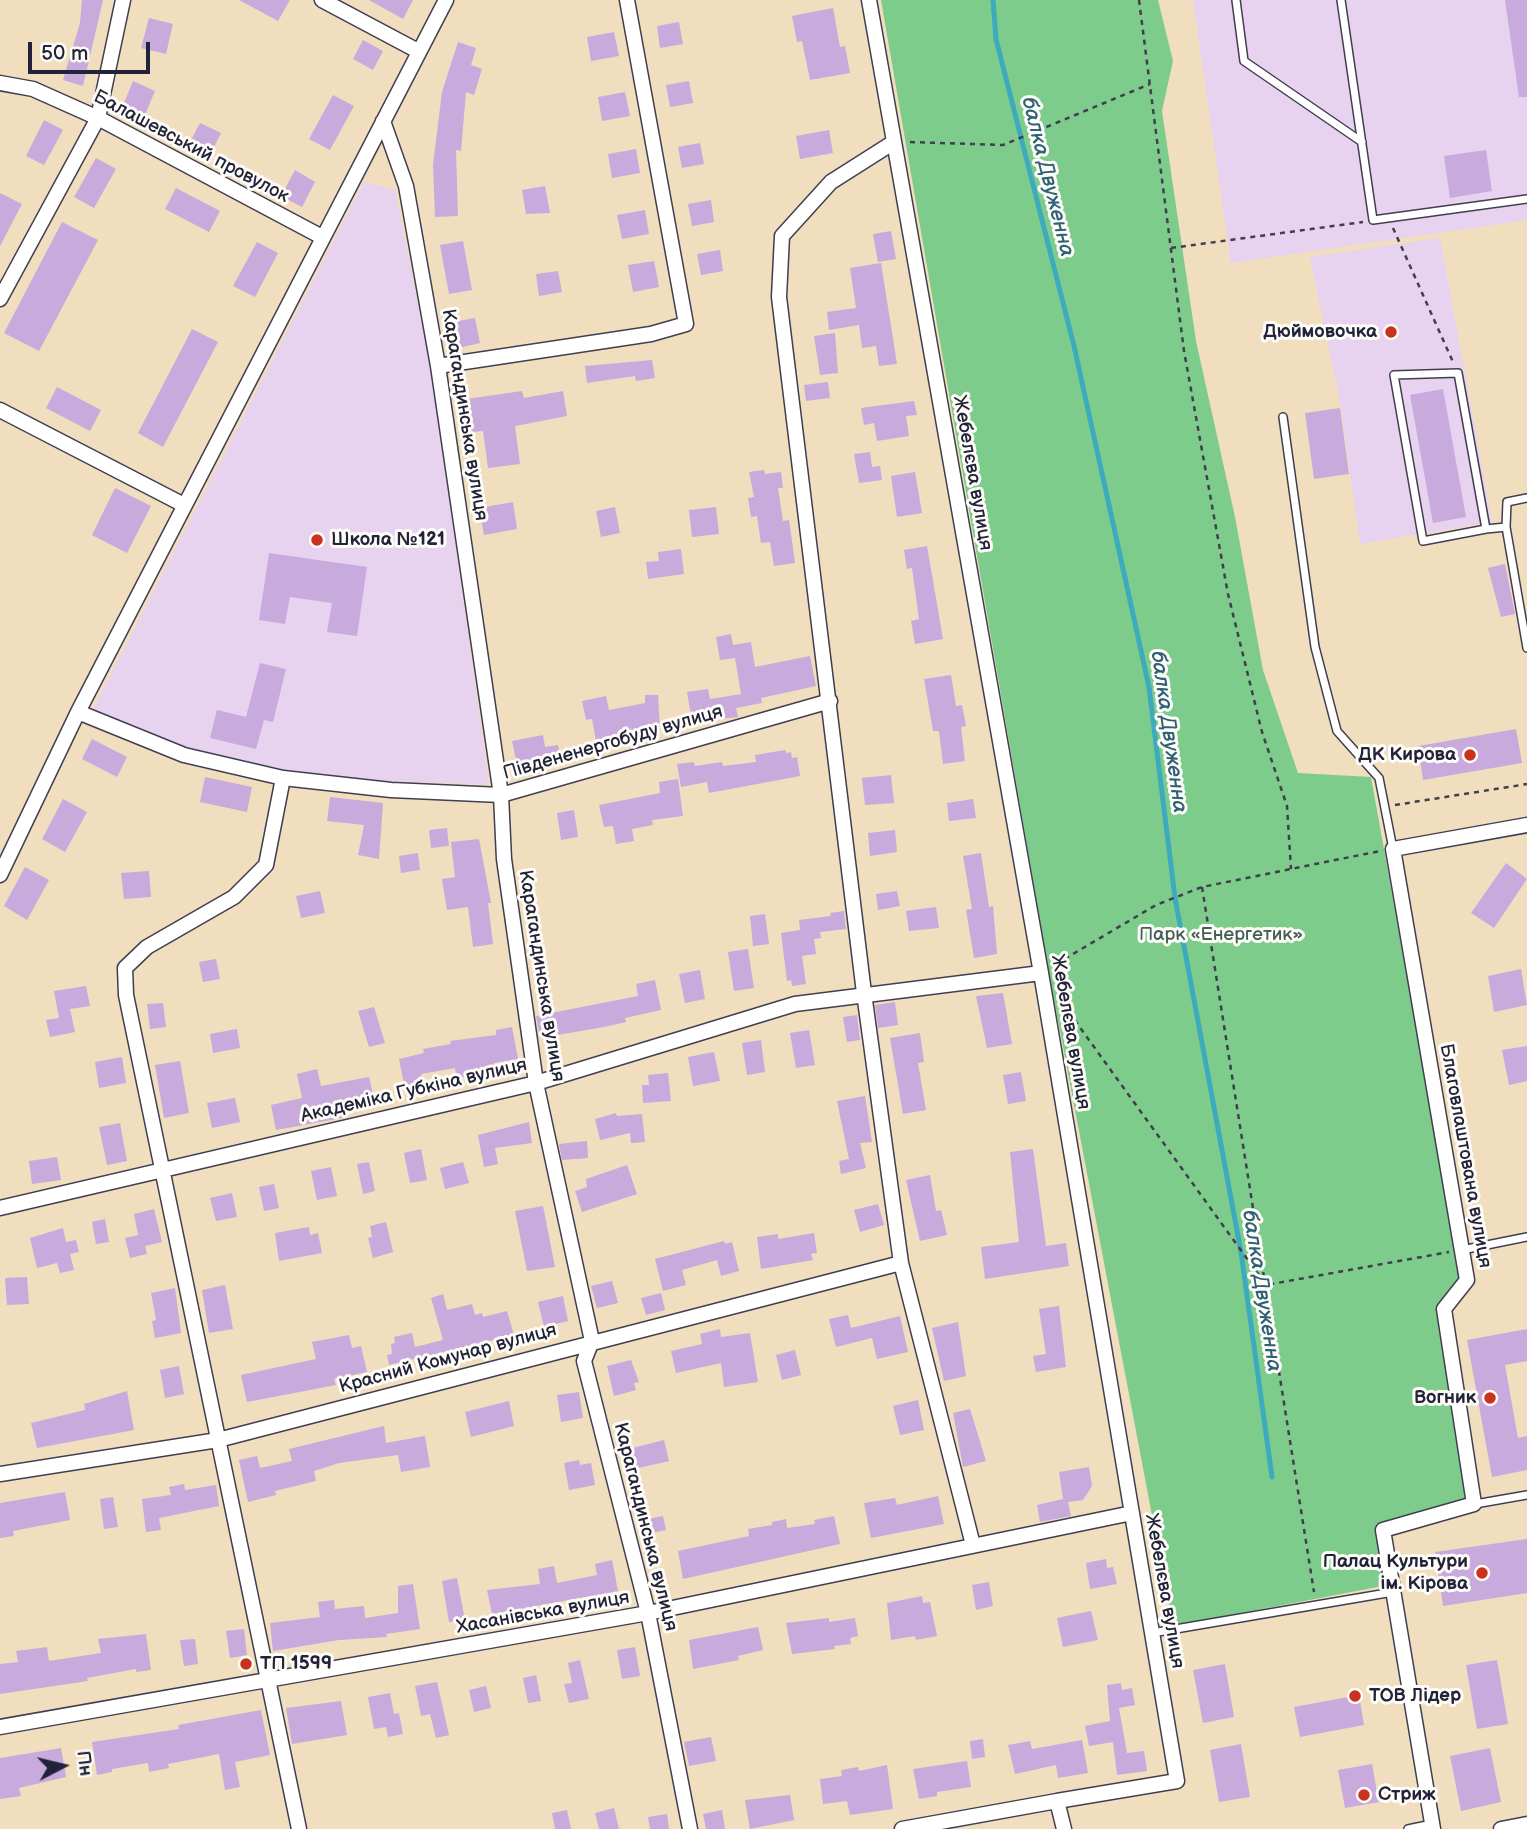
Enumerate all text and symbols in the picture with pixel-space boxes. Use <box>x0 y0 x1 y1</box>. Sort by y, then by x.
scale bar <box>32 28 154 72</box>
text: 50 m <box>41 41 88 66</box>
street label: Балашевський провулок <box>89 86 293 208</box>
water label: балка Двуженна <box>1015 95 1079 259</box>
street label: Карагандинська вулиця <box>436 308 492 522</box>
place label: Дюймовочка <box>1263 321 1377 343</box>
marker: Дюймовочка <box>1383 324 1399 340</box>
street label: Жебелєва вулиця <box>947 394 997 552</box>
place label: Школа №121 <box>331 529 445 551</box>
marker: Школа №121 <box>309 532 325 548</box>
water label: балка Двуженна <box>1144 649 1192 815</box>
street label: Південенергобуду вулиця <box>500 701 726 785</box>
place label: ДК Кирова <box>1358 744 1456 766</box>
marker: ДК Кирова <box>1462 747 1478 763</box>
street label: Карагандинська вулиця <box>513 869 569 1083</box>
park label: Парк «Енергетик» <box>1139 924 1303 946</box>
street label: Жебелєва вулиця <box>1045 953 1095 1111</box>
street label: Благовлаштована вулиця <box>1434 1042 1496 1270</box>
street label: Академіка Губкіна вулиця <box>299 1054 529 1128</box>
water label: балка Двуженна <box>1236 1208 1286 1374</box>
street label: Красний Комунар вулиця <box>337 1319 559 1399</box>
place label: Вогник <box>1414 1387 1476 1409</box>
marker: Вогник <box>1482 1390 1498 1406</box>
street label: Карагандинська вулиця <box>608 1420 682 1634</box>
street label: Жебелєва вулиця <box>1139 1512 1189 1670</box>
place label: Палац Культури ім. Кірова <box>1323 1551 1468 1595</box>
marker: Палац Культури ім. Кірова <box>1474 1565 1490 1581</box>
street label: Хасанівська вулиця <box>455 1587 631 1639</box>
place label: ТП 1599 <box>260 1653 332 1675</box>
marker: ТП 1599 <box>238 1656 254 1672</box>
place label: ТОВ Лідер <box>1369 1685 1461 1707</box>
marker: ТОВ Лідер <box>1347 1688 1363 1704</box>
north arrow <box>28 1731 98 1801</box>
text: Пн <box>71 1749 97 1777</box>
place label: Стриж <box>1378 1784 1435 1806</box>
marker: Стриж <box>1356 1787 1372 1803</box>

